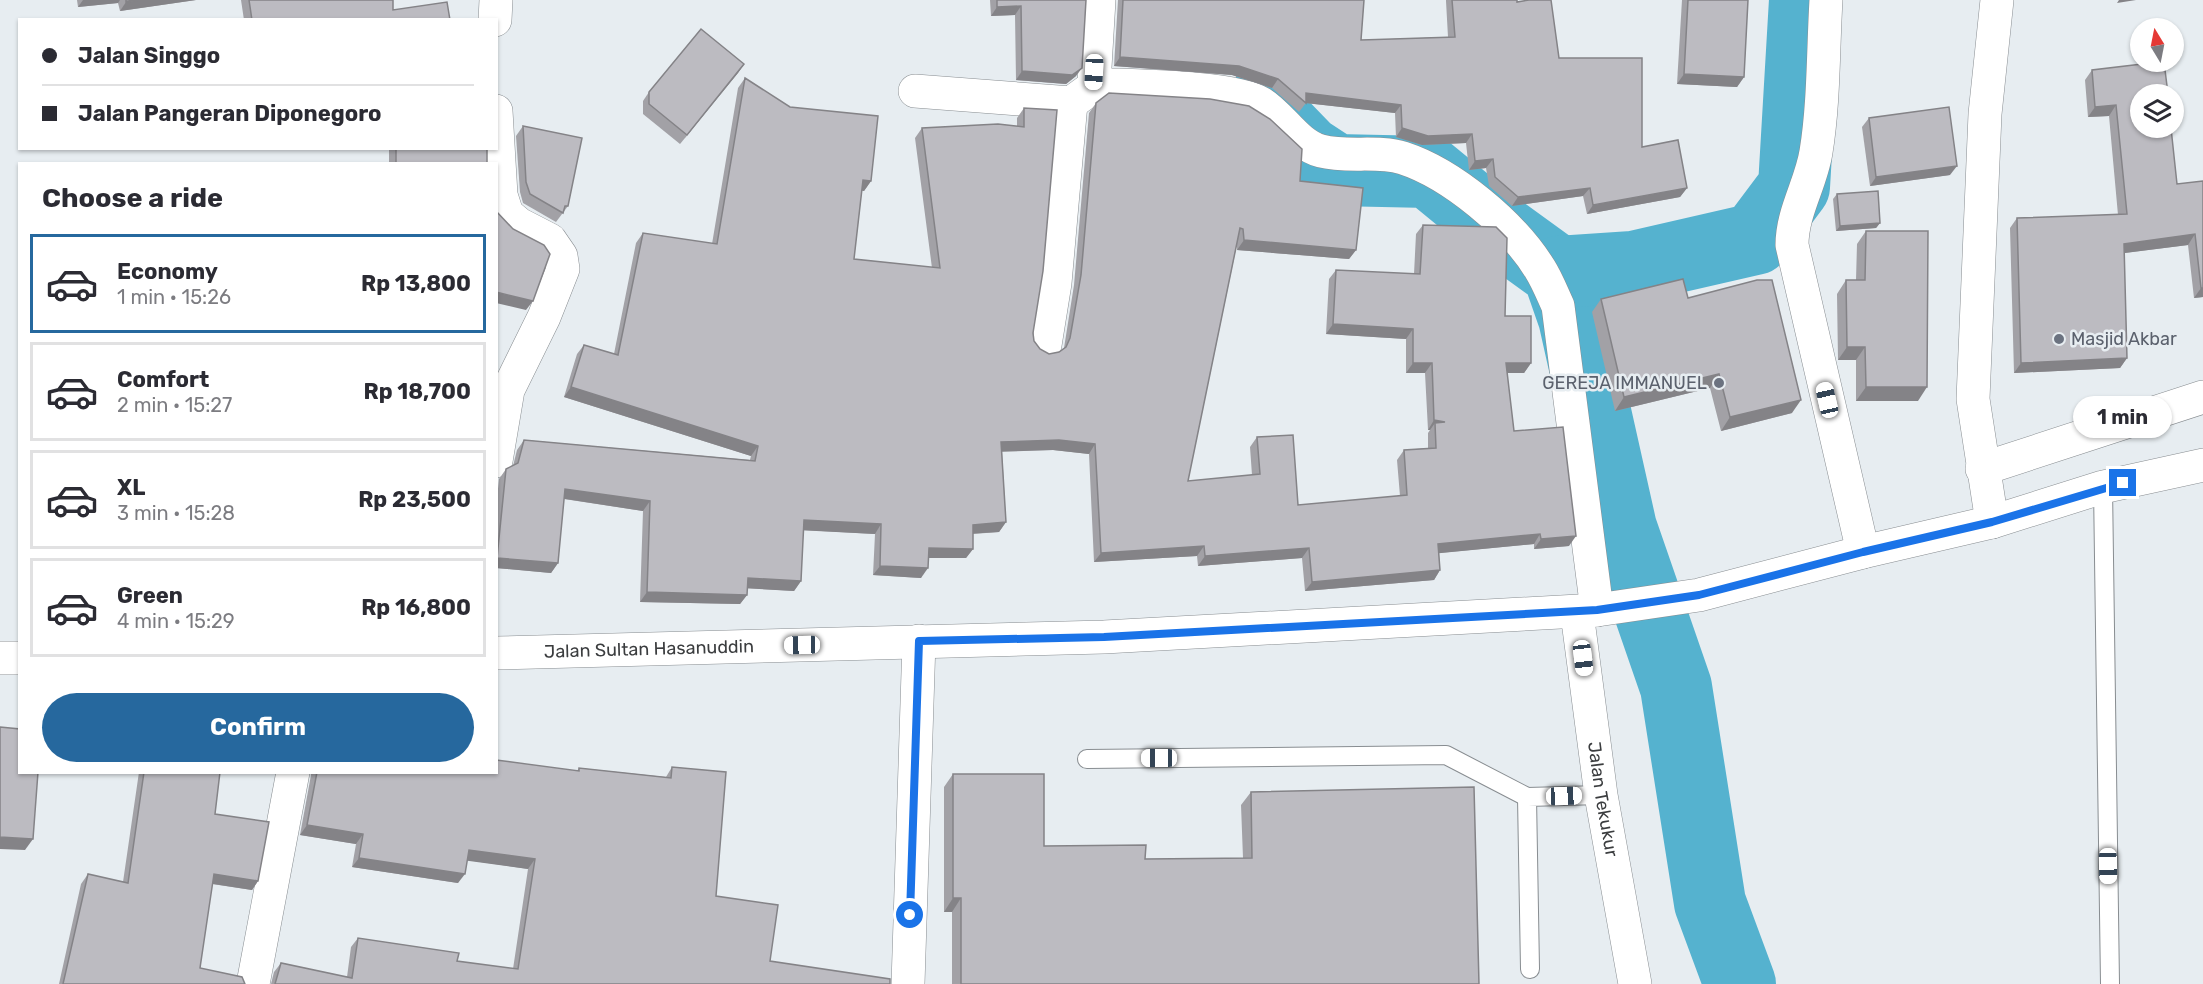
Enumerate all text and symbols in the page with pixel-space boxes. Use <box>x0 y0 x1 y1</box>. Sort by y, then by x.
north arrow <box>2130 18 2184 72</box>
map controls <box>2130 18 2184 138</box>
text: Jalan Singgo <box>78 42 220 69</box>
car <box>1084 54 1104 90</box>
button: layers <box>2130 84 2184 138</box>
text: Jalan Pangeran Diponegoro <box>78 100 381 127</box>
text: Choose a ride <box>42 182 223 214</box>
icon: car <box>45 257 99 311</box>
text: Economy <box>117 258 218 285</box>
text: Rp 13,800 <box>361 270 471 297</box>
text: 1 min · 15:26 <box>117 285 231 309</box>
place label: Masjid Akbar <box>2071 328 2177 350</box>
marker: Masjid Akbar <box>2052 332 2066 346</box>
icon: car <box>45 365 99 419</box>
text: Comfort <box>117 366 209 393</box>
place label: GEREJA IMMANUEL <box>1542 372 1707 394</box>
marker: GEREJA IMMANUEL <box>1712 376 1726 390</box>
text: Rp 18,700 <box>364 378 471 405</box>
car <box>1814 380 1840 420</box>
text: 2 min · 15:27 <box>117 393 232 417</box>
callout: 1 min <box>2074 396 2172 438</box>
text: 1 min <box>2097 405 2148 429</box>
route end <box>2109 469 2136 496</box>
icon: car <box>45 473 99 527</box>
text: XL <box>117 474 145 501</box>
text: Rp 23,500 <box>358 486 471 513</box>
text: 3 min · 15:28 <box>117 501 235 525</box>
icon: car <box>45 581 99 635</box>
text: Green <box>117 582 183 609</box>
text: Rp 16,800 <box>361 594 471 621</box>
text: 4 min · 15:29 <box>117 609 235 633</box>
street label: Jalan Sultan Hasanuddin <box>544 635 754 663</box>
car <box>784 636 820 654</box>
car <box>1572 639 1594 677</box>
button: Confirm <box>42 693 474 762</box>
street label: Jalan Tekukur <box>1583 740 1623 859</box>
car <box>1141 749 1177 767</box>
car <box>1546 786 1582 806</box>
car <box>2099 848 2117 884</box>
route start <box>896 901 923 928</box>

